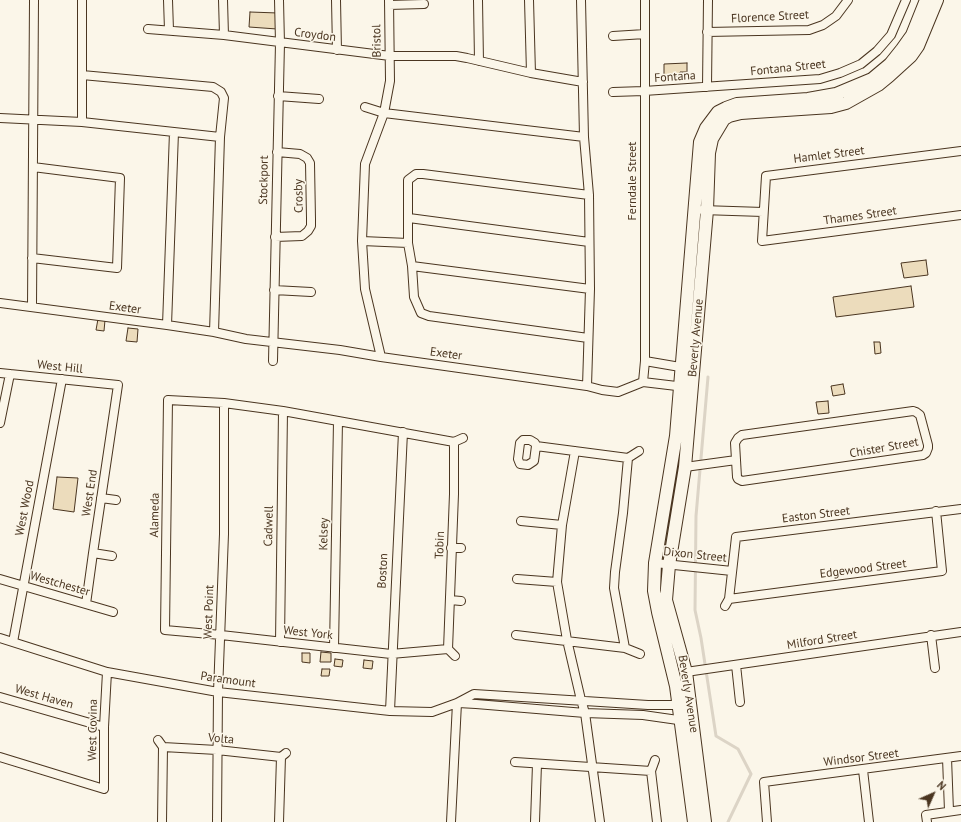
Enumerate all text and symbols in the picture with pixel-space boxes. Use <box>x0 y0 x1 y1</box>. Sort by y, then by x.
street label: Florence Street <box>731 8 809 26</box>
street label: Bristol <box>370 24 384 58</box>
street label: Croydon <box>293 25 337 45</box>
street label: Fontana Street <box>750 57 826 79</box>
street label: Fontana <box>654 68 696 86</box>
street label: Ferndale Street <box>626 142 640 220</box>
street label: Hamlet Street <box>793 144 865 166</box>
street label: Stockport <box>256 155 272 205</box>
street label: Crosby <box>292 179 306 213</box>
street label: Thames Street <box>822 204 898 228</box>
street label: Beverly Avenue <box>685 298 707 378</box>
street label: Exeter <box>108 299 142 317</box>
street label: Exeter <box>429 345 463 363</box>
street label: West Hill <box>36 357 84 377</box>
street label: Chister Street <box>848 435 920 461</box>
street label: West End <box>79 469 101 517</box>
street label: West Wood <box>13 479 37 537</box>
street label: Alameda <box>147 493 163 537</box>
street label: Easton Street <box>781 504 851 526</box>
street label: Cadwell <box>261 505 277 547</box>
street label: Kelsey <box>317 517 331 551</box>
street label: Tobin <box>432 531 448 559</box>
street label: Dixon Street <box>663 545 727 565</box>
street label: Boston <box>375 553 391 589</box>
street label: Edgewood Street <box>819 557 907 581</box>
street label: Westchester <box>28 569 92 599</box>
street label: West Point <box>201 585 217 639</box>
street label: West York <box>282 623 334 643</box>
street label: Milford Street <box>786 627 858 653</box>
street label: Beverly Avenue <box>675 654 701 734</box>
street label: Paramount <box>199 669 257 691</box>
street label: West Haven <box>13 682 75 712</box>
street label: West Covina <box>85 699 101 761</box>
street label: Volta <box>207 731 235 747</box>
street label: Windsor Street <box>823 746 899 770</box>
north arrow <box>913 774 953 814</box>
text: N <box>934 778 949 793</box>

